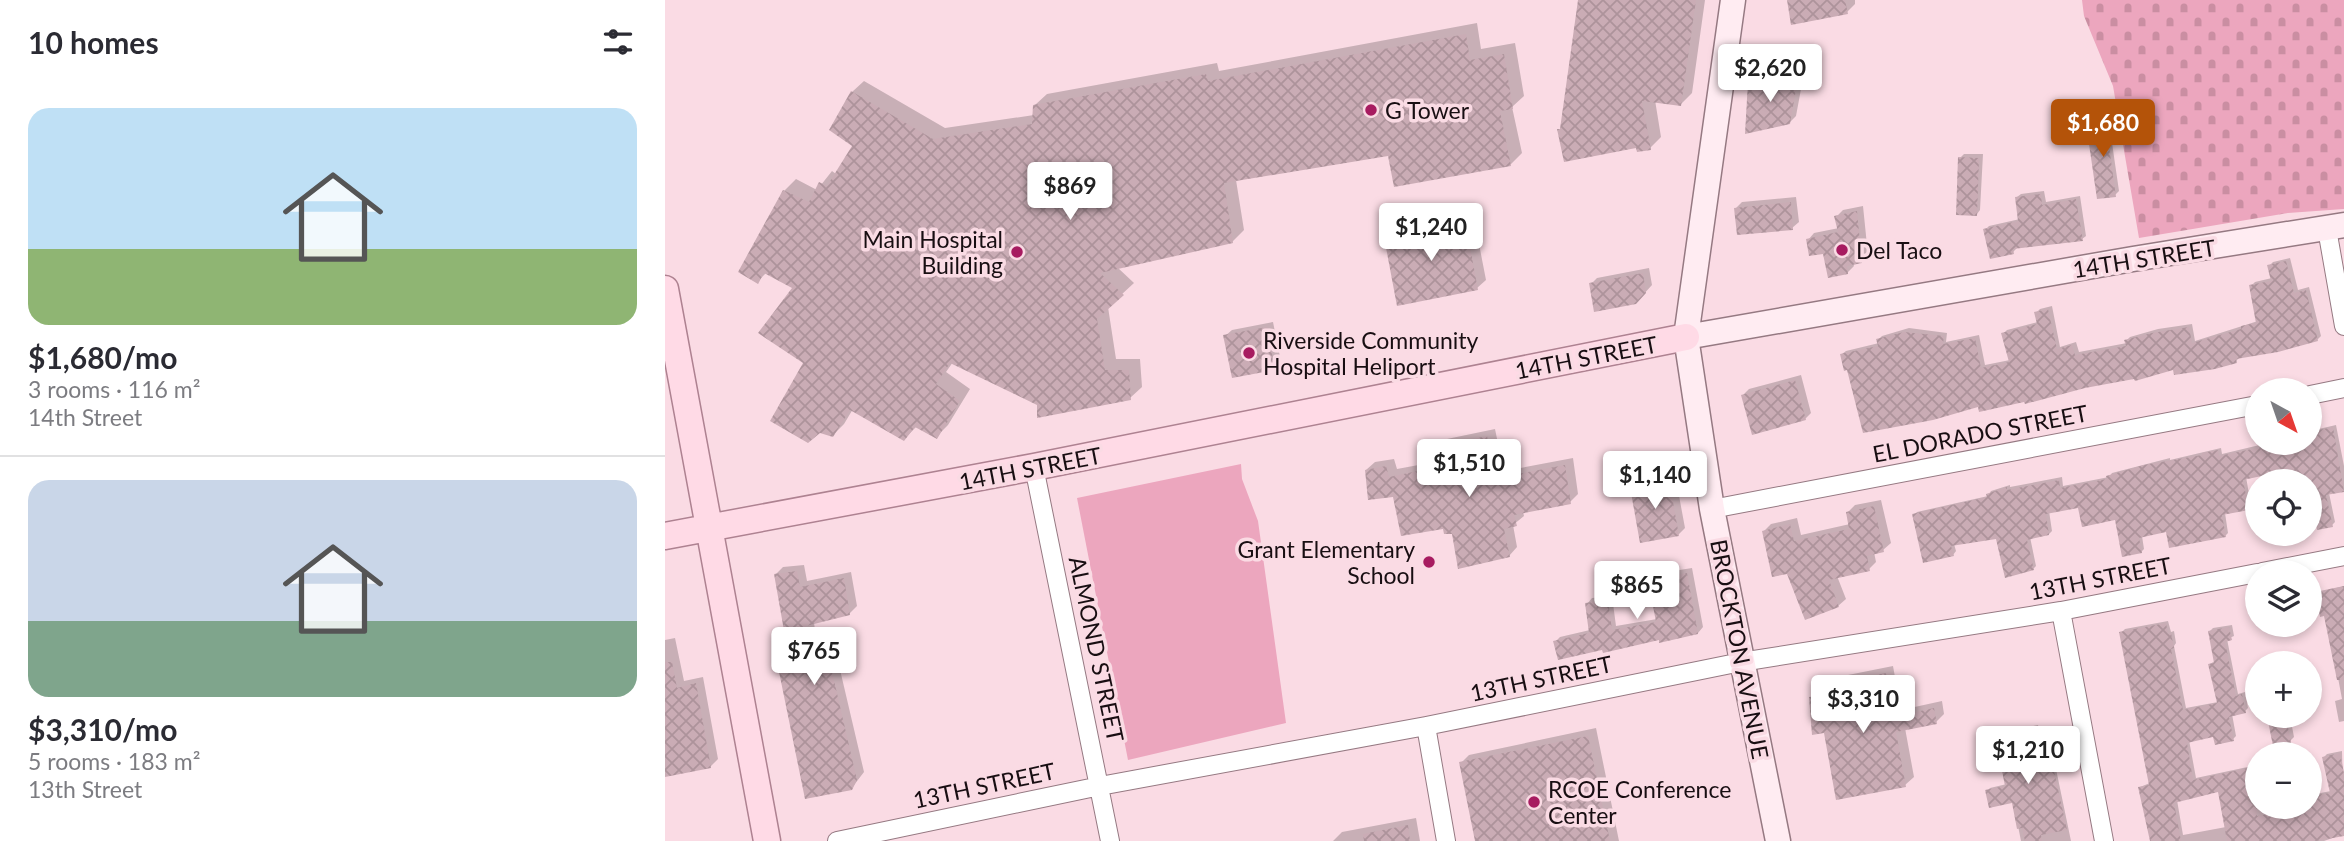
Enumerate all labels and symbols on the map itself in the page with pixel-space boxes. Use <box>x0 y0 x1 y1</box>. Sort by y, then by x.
pin: $2,620 <box>1713 44 1827 104</box>
place label: G Tower <box>1385 96 1470 124</box>
pin: $1,680 <box>2046 100 2160 159</box>
marker: G Tower <box>1363 102 1379 118</box>
pin: $869 <box>1029 162 1111 222</box>
pin: $1,240 <box>1374 204 1488 263</box>
place label: Main Hospital Building <box>863 225 1003 279</box>
street label: 14TH STREET <box>2071 233 2218 283</box>
place label: Del Taco <box>1856 236 1942 264</box>
marker: Del Taco <box>1834 242 1850 258</box>
marker: Main Hospital Building <box>1009 244 1025 260</box>
place label: Riverside Community Hospital Heliport <box>1263 326 1479 380</box>
street label: 14TH STREET <box>1512 329 1660 385</box>
marker: Riverside Community Hospital Heliport <box>1241 345 1257 361</box>
north arrow <box>2245 378 2322 455</box>
street label: EL DORADO STREET <box>1870 398 2090 468</box>
street label: 14TH STREET <box>956 440 1104 496</box>
pin: $1,510 <box>1412 440 1526 499</box>
pin: $1,140 <box>1598 452 1712 511</box>
place label: Grant Elementary School <box>1238 535 1415 589</box>
street label: BROCKTON AVENUE <box>1705 537 1775 761</box>
street label: 13TH STREET <box>2026 550 2174 606</box>
street label: ALMOND STREET <box>1064 554 1130 745</box>
marker: Grant Elementary School <box>1421 554 1437 570</box>
pin: $865 <box>1596 562 1678 621</box>
pin: $765 <box>773 628 855 687</box>
street label: 13TH STREET <box>1468 649 1615 707</box>
pin: $3,310 <box>1806 676 1920 735</box>
pin: $1,210 <box>1971 726 2085 786</box>
street label: 13TH STREET <box>911 756 1058 814</box>
place label: RCOE Conference Center <box>1548 775 1731 829</box>
marker: RCOE Conference Center <box>1526 794 1542 810</box>

